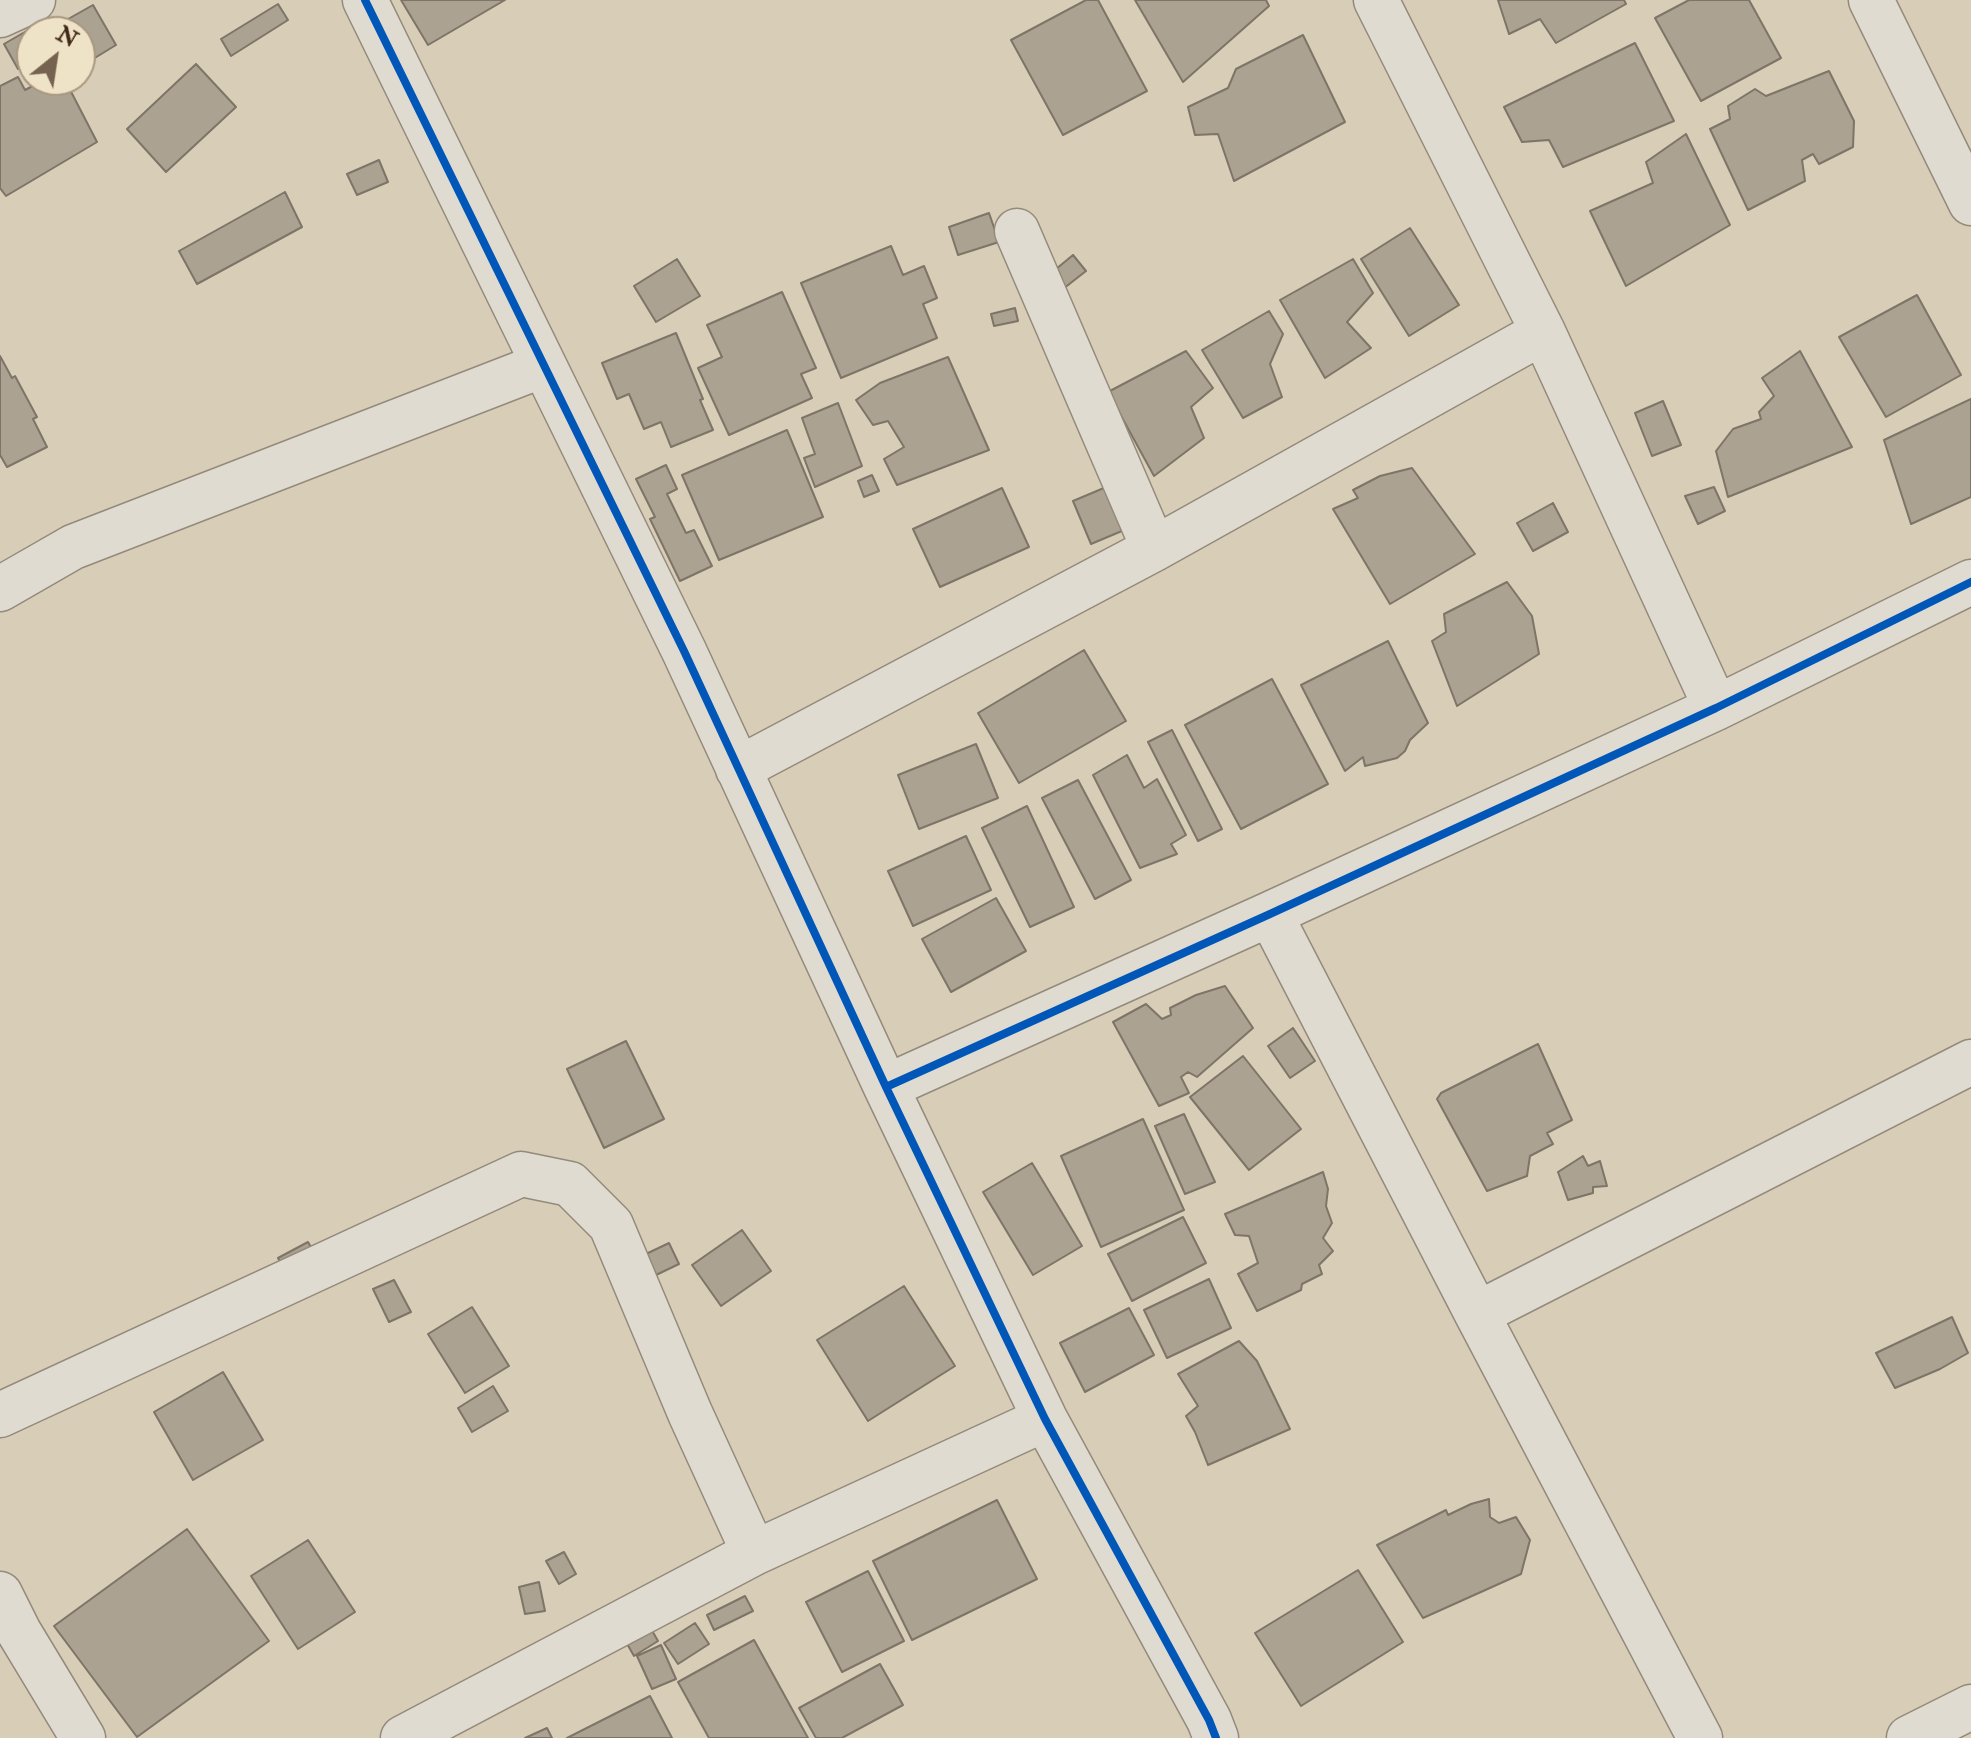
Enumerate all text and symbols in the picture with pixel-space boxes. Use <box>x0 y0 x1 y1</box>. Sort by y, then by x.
north arrow <box>16 16 96 96</box>
text: N <box>51 20 83 54</box>

